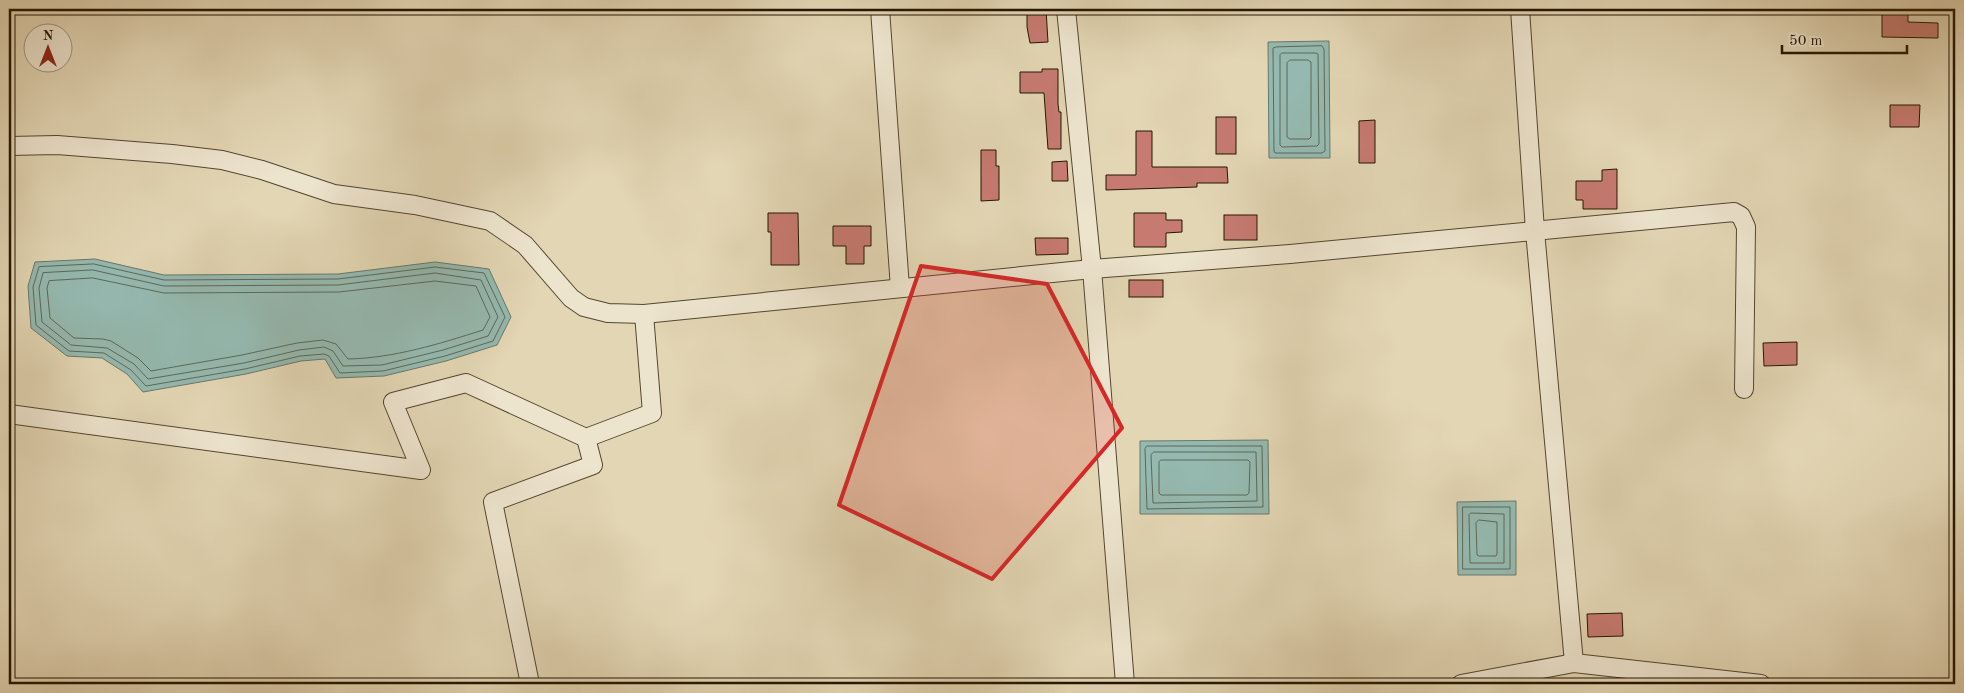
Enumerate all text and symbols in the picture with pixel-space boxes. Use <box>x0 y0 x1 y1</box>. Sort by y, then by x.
north arrow <box>22 22 72 72</box>
scale bar <box>1782 22 1906 54</box>
text: N <box>43 29 54 43</box>
text: 50 m <box>1789 34 1823 49</box>

